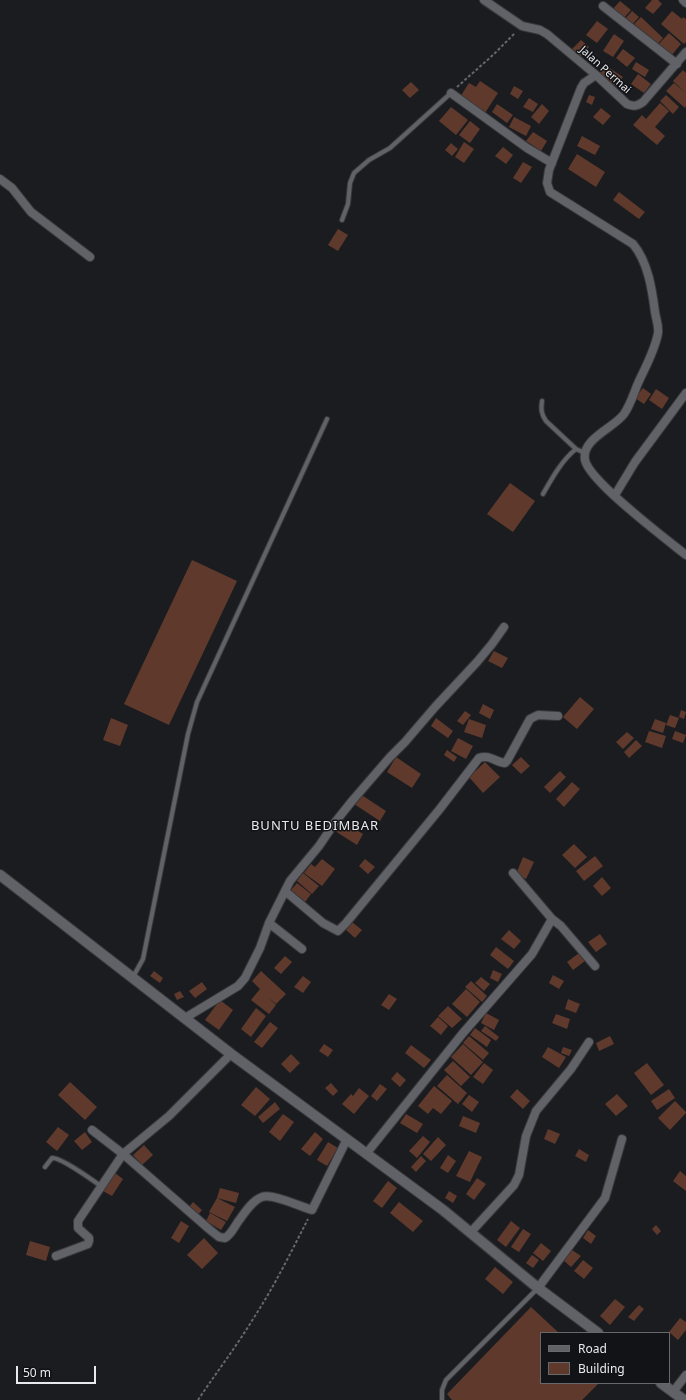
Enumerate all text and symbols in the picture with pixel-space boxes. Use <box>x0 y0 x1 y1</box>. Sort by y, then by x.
street label: Jalan Permai <box>577 44 633 96</box>
district label: BUNTU BEDIMBAR <box>251 818 379 834</box>
legend <box>540 1332 670 1384</box>
text: Road <box>578 1340 607 1357</box>
scale bar <box>18 1358 98 1384</box>
text: Building <box>578 1360 625 1377</box>
text: 50 m <box>23 1364 51 1381</box>

